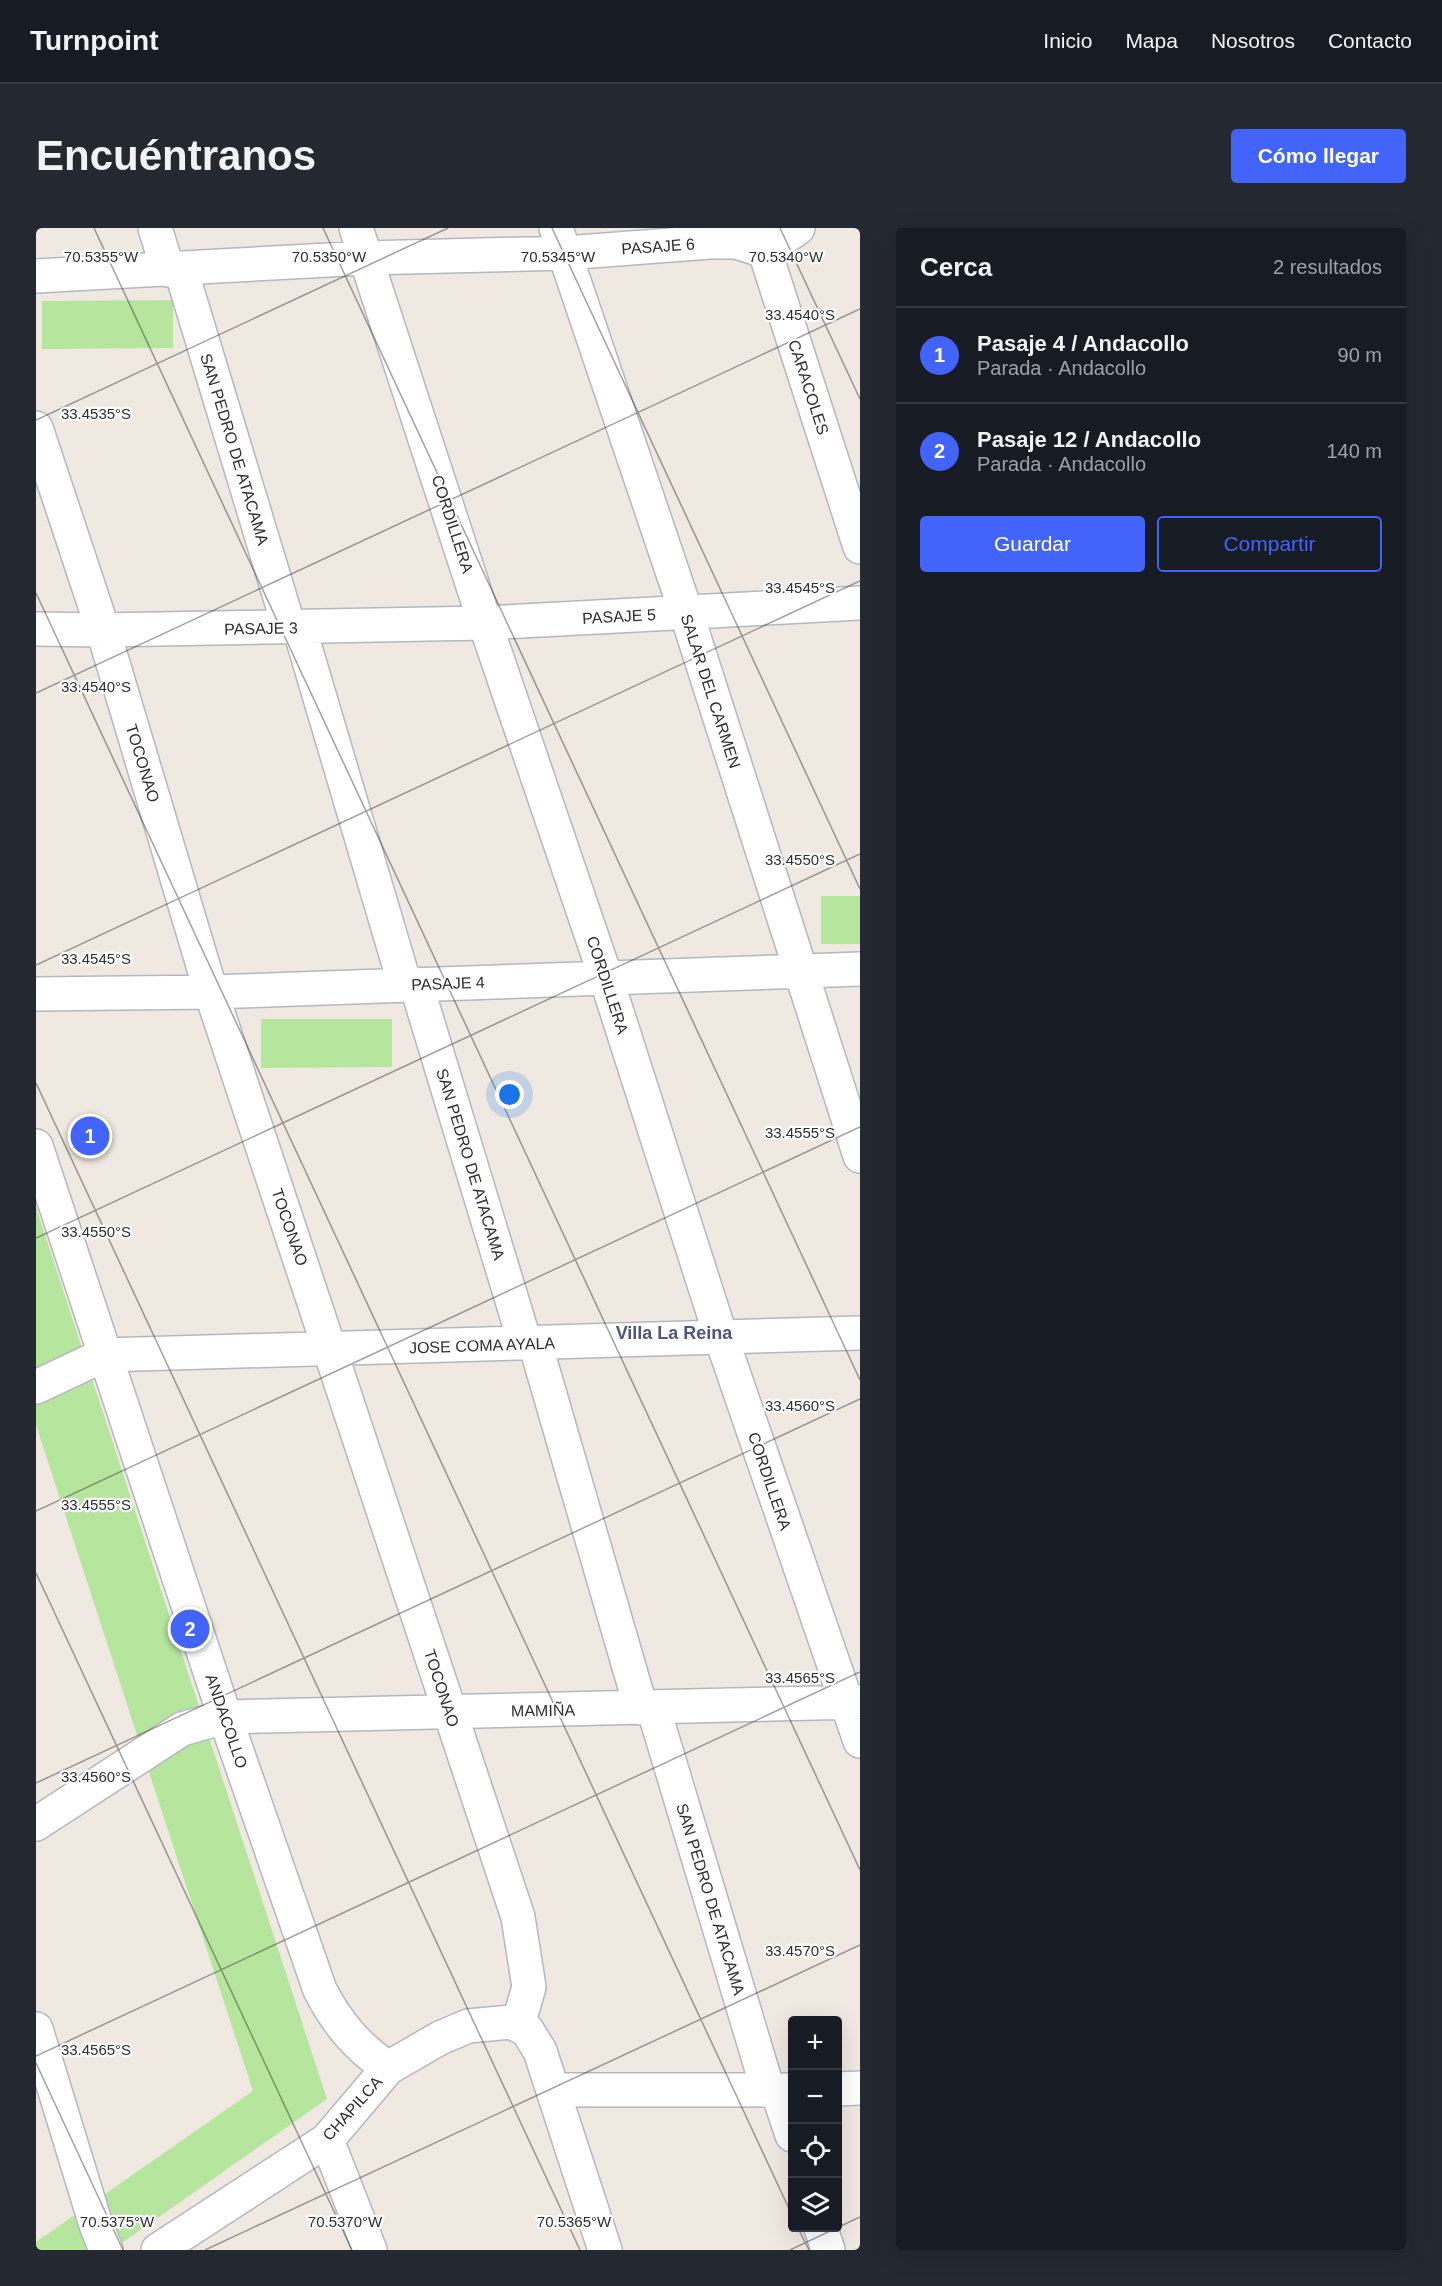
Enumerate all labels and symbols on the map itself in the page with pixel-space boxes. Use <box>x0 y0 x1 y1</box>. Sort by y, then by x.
street label: PASAJE 6 <box>621 235 695 258</box>
text: 70.5355°W <box>64 248 139 265</box>
text: 70.5350°W <box>292 248 367 265</box>
text: 70.5345°W <box>521 248 596 265</box>
text: 70.5340°W <box>749 248 824 265</box>
text: 33.4540°S <box>765 306 835 323</box>
street label: CARACOLES <box>785 338 832 437</box>
street label: SAN PEDRO DE ATACAMA <box>197 351 272 547</box>
text: 33.4535°S <box>61 405 131 422</box>
street label: CORDILLERA <box>429 473 477 576</box>
text: 33.4545°S <box>765 579 835 596</box>
street label: PASAJE 5 <box>582 606 656 627</box>
street label: SALAR DEL CARMEN <box>678 612 744 770</box>
street label: PASAJE 3 <box>224 619 298 638</box>
text: 33.4540°S <box>61 678 131 695</box>
street label: TOCONAO <box>123 722 162 804</box>
text: 33.4550°S <box>765 851 835 868</box>
street label: CORDILLERA <box>584 934 632 1037</box>
text: 33.4545°S <box>61 950 131 967</box>
street label: PASAJE 4 <box>411 974 485 993</box>
street label: SAN PEDRO DE ATACAMA <box>433 1066 508 1262</box>
your location <box>495 1080 524 1109</box>
pin: 1 <box>70 1114 110 1158</box>
text: 33.4555°S <box>765 1124 835 1141</box>
street label: TOCONAO <box>268 1186 311 1268</box>
text: 33.4550°S <box>61 1223 131 1240</box>
district label: Villa La Reina <box>616 1323 733 1343</box>
street label: JOSE COMA AYALA <box>409 1334 556 1357</box>
text: 33.4560°S <box>765 1397 835 1414</box>
street label: CORDILLERA <box>745 1430 794 1533</box>
text: 33.4555°S <box>61 1496 131 1513</box>
pin: 2 <box>170 1606 210 1652</box>
street label: TOCONAO <box>421 1647 462 1729</box>
text: 33.4565°S <box>765 1669 835 1686</box>
street label: ANDACOLLO <box>202 1672 251 1771</box>
street label: MAMIÑA <box>511 1699 575 1720</box>
text: 33.4560°S <box>61 1768 131 1785</box>
street label: SAN PEDRO DE ATACAMA <box>673 1801 748 1997</box>
text: 33.4570°S <box>765 1942 835 1959</box>
text: 33.4565°S <box>61 2041 131 2058</box>
street label: CHAPILCA <box>319 2073 386 2144</box>
text: 70.5375°W <box>80 2213 155 2230</box>
text: 70.5370°W <box>308 2213 383 2230</box>
text: 70.5365°W <box>537 2213 612 2230</box>

